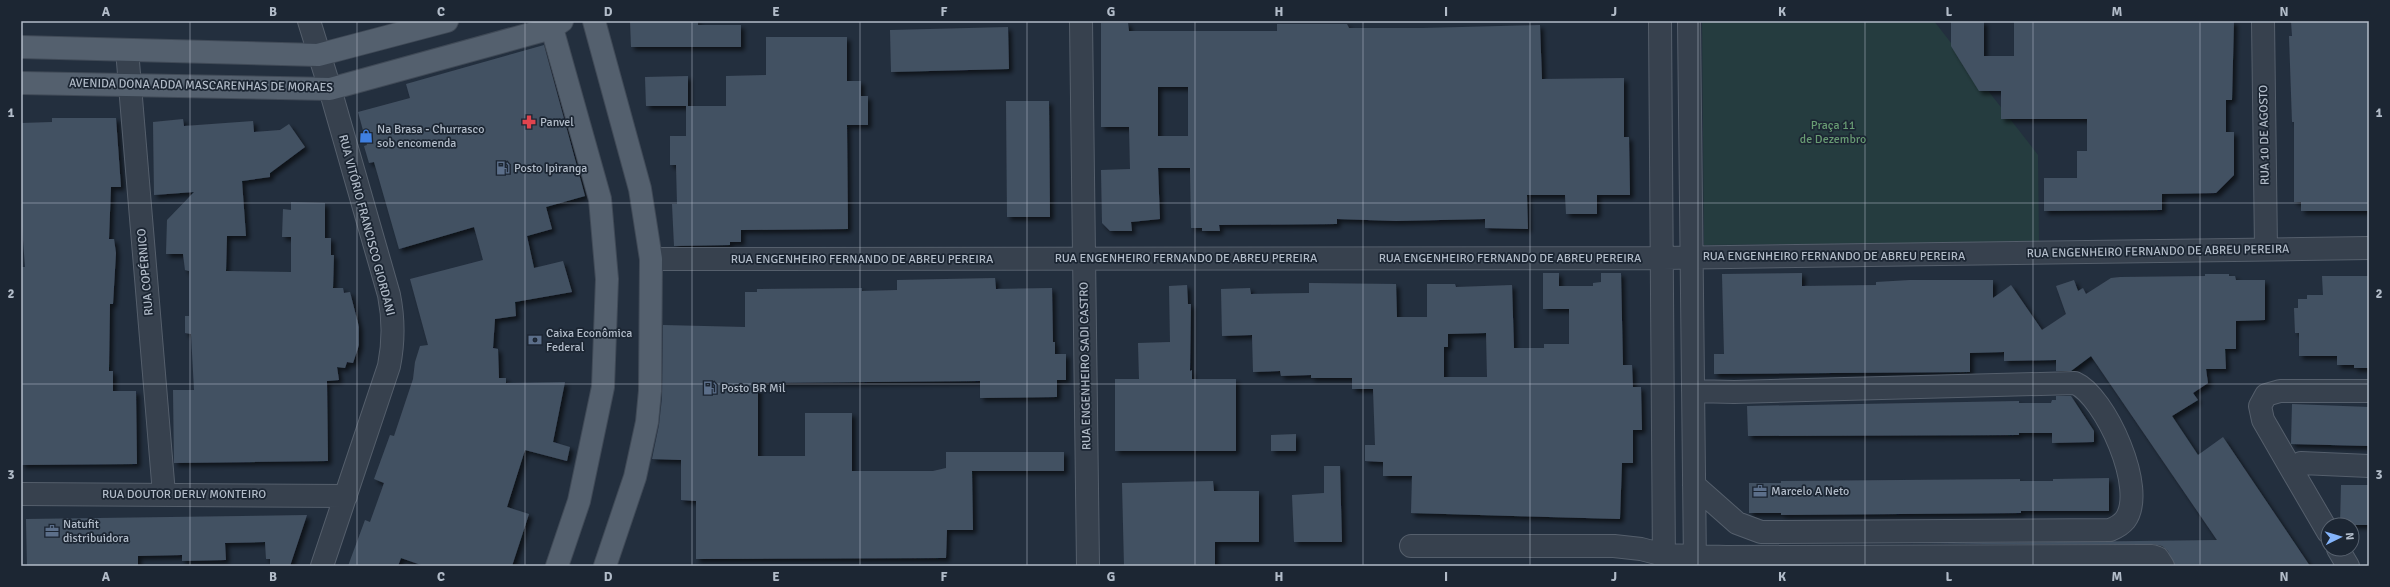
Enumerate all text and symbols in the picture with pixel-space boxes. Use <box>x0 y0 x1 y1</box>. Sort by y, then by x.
text: A <box>102 4 111 20</box>
text: B <box>269 4 277 20</box>
text: C <box>437 4 445 20</box>
text: D <box>604 4 613 20</box>
text: E <box>772 4 780 20</box>
text: F <box>941 4 948 20</box>
text: G <box>1107 4 1115 20</box>
text: H <box>1275 4 1283 20</box>
text: I <box>1444 4 1448 20</box>
text: J <box>1611 4 1617 20</box>
text: K <box>1778 4 1786 20</box>
text: L <box>1946 4 1953 20</box>
text: M <box>2112 4 2123 20</box>
text: N <box>2279 4 2289 20</box>
street label: AVENIDA DONA ADDA MASCARENHAS DE MORAES <box>69 76 333 95</box>
street label: RUA 10 DE AGOSTO <box>2256 85 2273 185</box>
text: 1 <box>7 105 15 121</box>
text: 1 <box>2375 105 2383 121</box>
pharmacy icon: Panvel <box>521 114 537 130</box>
place label: Panvel <box>540 115 574 130</box>
park label: Praça 11 de Dezembro <box>1800 118 1866 147</box>
place label: Na Brasa - Churrasco sob encomenda <box>377 122 484 151</box>
shop icon: Na Brasa - Churrasco sob encomenda <box>358 128 374 144</box>
street label: RUA VITÓRIO FRANCISCO GIORDANI <box>335 133 398 317</box>
fuel station icon: Posto Ipiranga <box>495 160 511 176</box>
place label: Posto Ipiranga <box>514 161 587 176</box>
street label: RUA COPÉRNICO <box>134 228 157 316</box>
street label: RUA ENGENHEIRO FERNANDO DE ABREU PEREIRA <box>2027 242 2290 261</box>
street label: RUA ENGENHEIRO FERNANDO DE ABREU PEREIRA <box>1703 249 1966 264</box>
street label: RUA ENGENHEIRO FERNANDO DE ABREU PEREIRA <box>1055 251 1318 266</box>
street label: RUA ENGENHEIRO FERNANDO DE ABREU PEREIRA <box>1379 251 1642 266</box>
street label: RUA ENGENHEIRO FERNANDO DE ABREU PEREIRA <box>731 252 994 267</box>
street label: RUA ENGENHEIRO SADI CASTRO <box>1077 282 1094 450</box>
text: 2 <box>7 286 15 302</box>
text: 2 <box>2375 286 2383 302</box>
place label: Caixa Econômica Federal <box>546 326 632 355</box>
bank icon: Caixa Econômica Federal <box>527 332 543 348</box>
fuel station icon: Posto BR Mil <box>702 380 718 396</box>
place label: Posto BR Mil <box>721 381 786 396</box>
text: 3 <box>7 467 15 483</box>
text: 3 <box>2375 467 2383 483</box>
office icon: Marcelo A Neto <box>1752 483 1768 499</box>
place label: Marcelo A Neto <box>1771 484 1849 499</box>
street label: RUA DOUTOR DERLY MONTEIRO <box>102 487 266 502</box>
place label: Natufit distribuidora <box>63 517 129 546</box>
north arrow <box>2320 517 2360 557</box>
office icon: Natufit distribuidora <box>44 523 60 539</box>
text: N <box>2343 532 2356 541</box>
text: A <box>102 569 111 585</box>
text: B <box>269 569 277 585</box>
text: C <box>437 569 445 585</box>
text: D <box>604 569 613 585</box>
text: E <box>772 569 780 585</box>
text: F <box>941 569 948 585</box>
text: G <box>1107 569 1115 585</box>
text: H <box>1275 569 1283 585</box>
text: I <box>1444 569 1448 585</box>
text: J <box>1611 569 1617 585</box>
text: K <box>1778 569 1786 585</box>
text: L <box>1946 569 1953 585</box>
text: M <box>2112 569 2123 585</box>
text: N <box>2279 569 2289 585</box>

